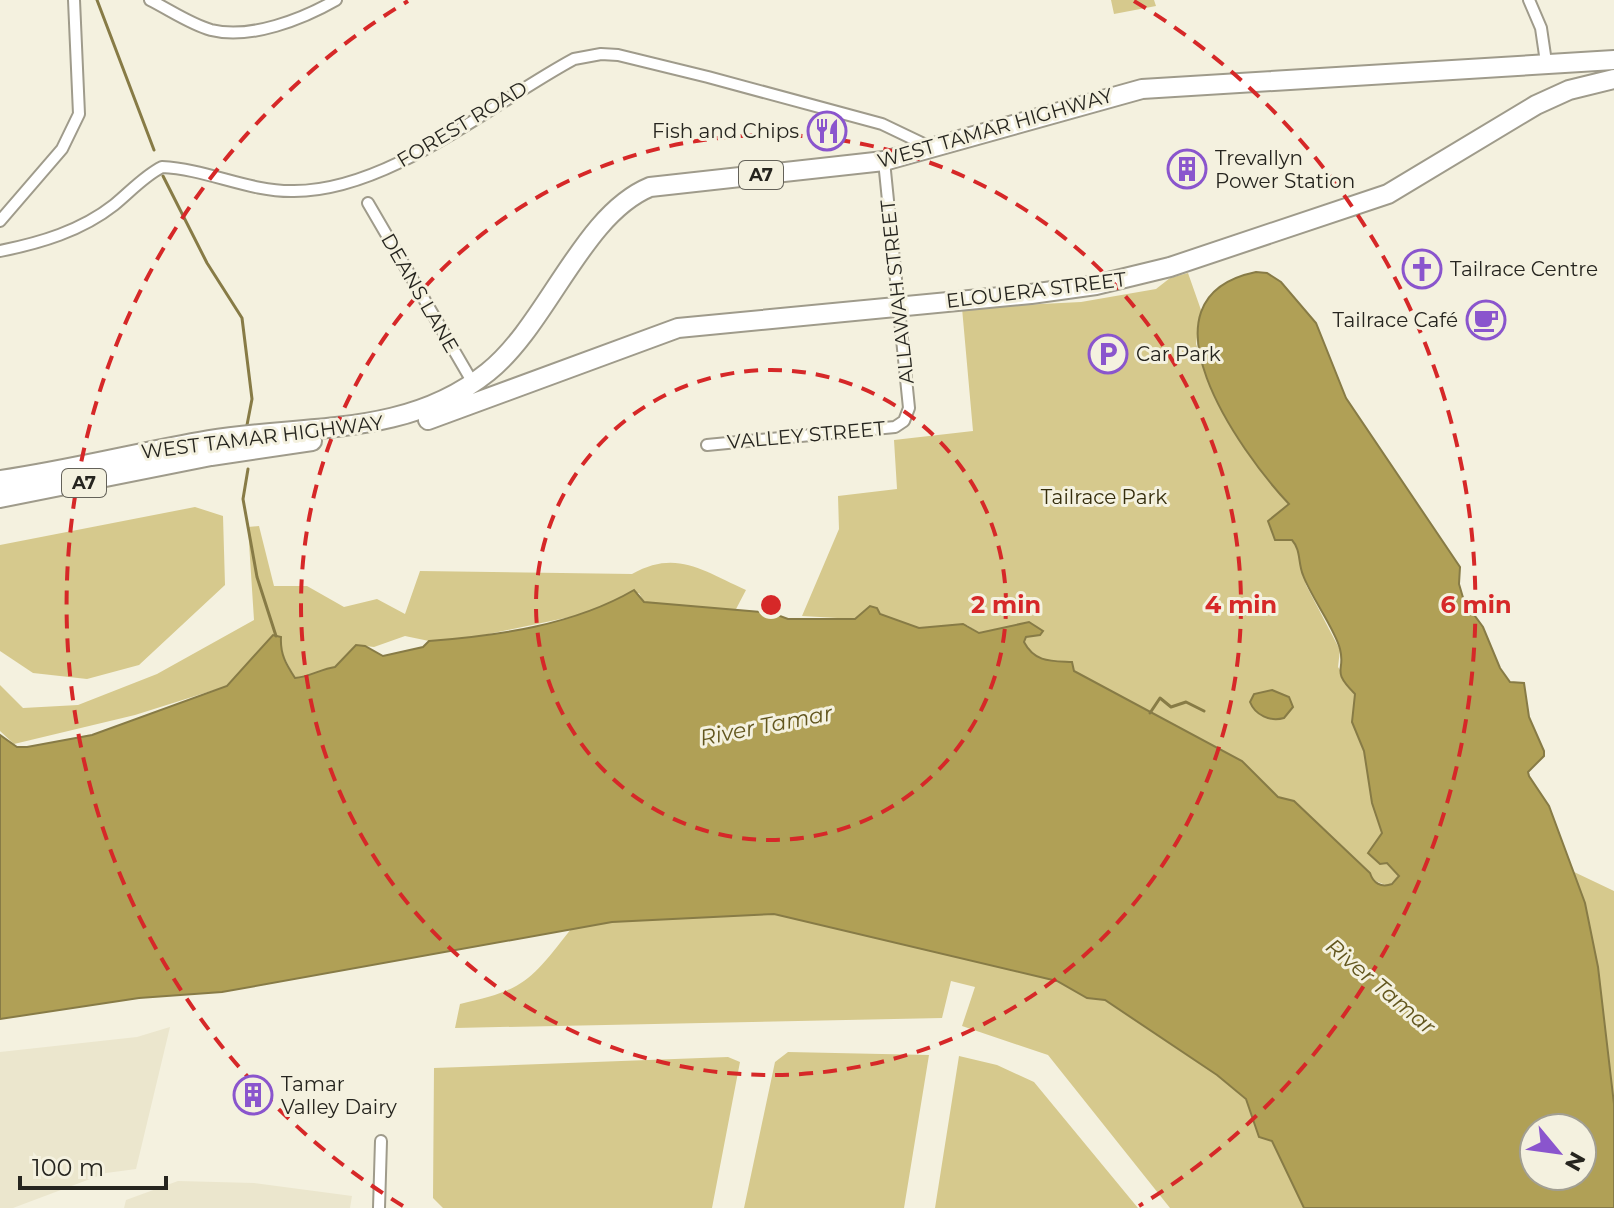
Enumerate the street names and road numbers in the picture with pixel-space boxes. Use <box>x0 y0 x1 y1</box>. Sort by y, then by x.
street label: FOREST ROAD <box>392 76 532 172</box>
street label: WEST TAMAR HIGHWAY <box>875 83 1116 173</box>
road number: A7 <box>739 161 783 189</box>
street label: ALLAWAH STREET <box>875 198 919 385</box>
street label: DEANS LANE <box>376 229 464 357</box>
street label: ELOUERA STREET <box>945 267 1128 313</box>
street label: WEST TAMAR HIGHWAY <box>140 410 385 464</box>
street label: VALLEY STREET <box>726 416 887 454</box>
road number: A7 <box>62 469 106 497</box>

